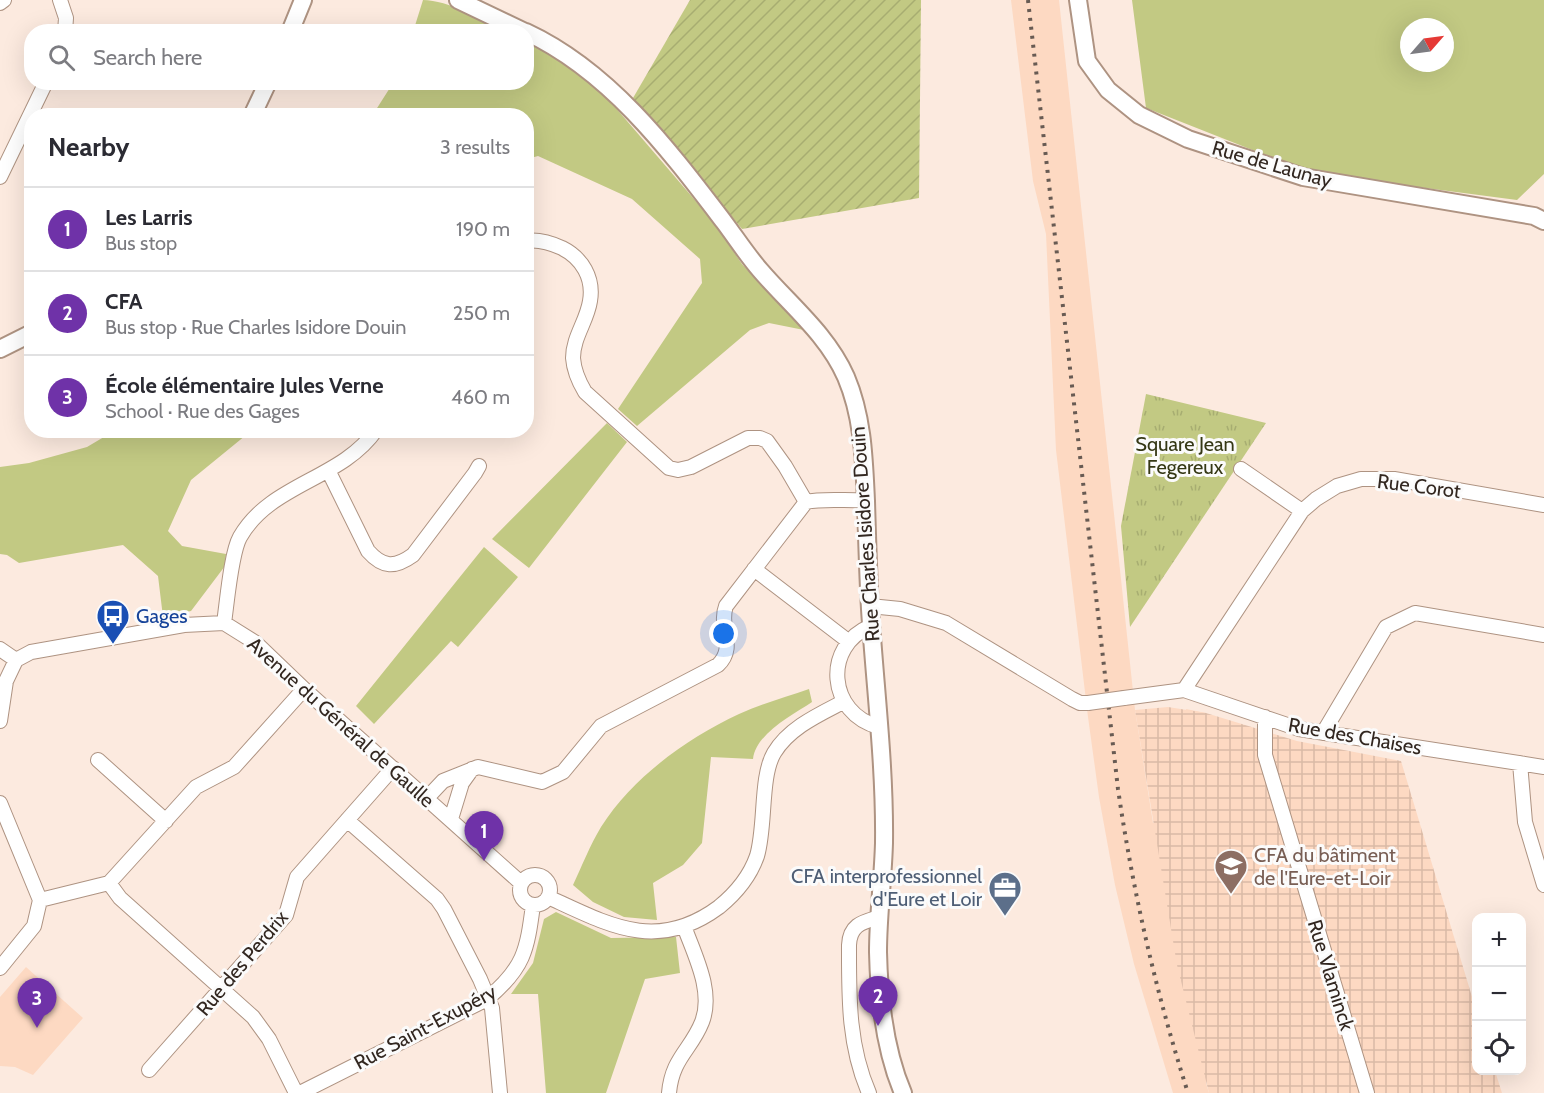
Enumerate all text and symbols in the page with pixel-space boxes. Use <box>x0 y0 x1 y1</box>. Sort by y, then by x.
north arrow <box>1400 18 1454 72</box>
search box <box>24 24 534 90</box>
icon: search <box>45 41 78 74</box>
text: Search here <box>93 44 202 71</box>
text: Nearby <box>48 131 129 163</box>
text: 3 results <box>440 135 510 159</box>
street label: Rue de Launay <box>1209 135 1335 193</box>
text: Les Larris <box>105 204 193 231</box>
text: 1 <box>64 217 71 241</box>
text: 190 m <box>456 217 510 241</box>
text: Bus stop <box>105 231 177 255</box>
text: CFA <box>105 288 143 315</box>
text: 2 <box>62 301 73 325</box>
text: 250 m <box>453 301 510 325</box>
text: Bus stop · Rue Charles Isidore Douin <box>105 315 406 339</box>
text: École élémentaire Jules Verne <box>105 372 384 399</box>
text: 3 <box>62 385 73 409</box>
text: 460 m <box>451 385 510 409</box>
text: School · Rue des Gages <box>105 399 300 423</box>
street label: Rue Charles Isidore Douin <box>846 426 884 642</box>
park label: Square Jean Fegereux <box>1135 432 1235 479</box>
street label: Rue Corot <box>1376 469 1462 503</box>
bus stop icon: Gages <box>95 598 131 645</box>
place label: Gages <box>136 604 188 628</box>
your location <box>709 619 738 648</box>
street label: Avenue du Général de Gaulle <box>243 632 439 812</box>
street label: Rue des Chaises <box>1286 712 1424 760</box>
pin: 1 <box>464 812 504 861</box>
place label: CFA du bâtiment de l'Eure-et-Loir <box>1254 843 1396 890</box>
school or university icon: CFA du bâtiment de l'Eure-et-Loir <box>1213 848 1249 895</box>
place label: CFA interprofessionnel d'Eure et Loir <box>791 864 983 911</box>
office icon: CFA interprofessionnel d'Eure et Loir <box>987 870 1023 917</box>
street label: Rue des Perdrix <box>191 905 293 1020</box>
map controls <box>1472 913 1526 1075</box>
button: + <box>1472 913 1526 967</box>
street label: Rue Vlaminck <box>1303 917 1359 1033</box>
button: − <box>1472 967 1526 1021</box>
pin: 2 <box>858 976 898 1026</box>
pin: 3 <box>18 978 57 1028</box>
street label: Rue Saint-Exupéry <box>350 979 500 1075</box>
button: locate <box>1472 1021 1526 1075</box>

